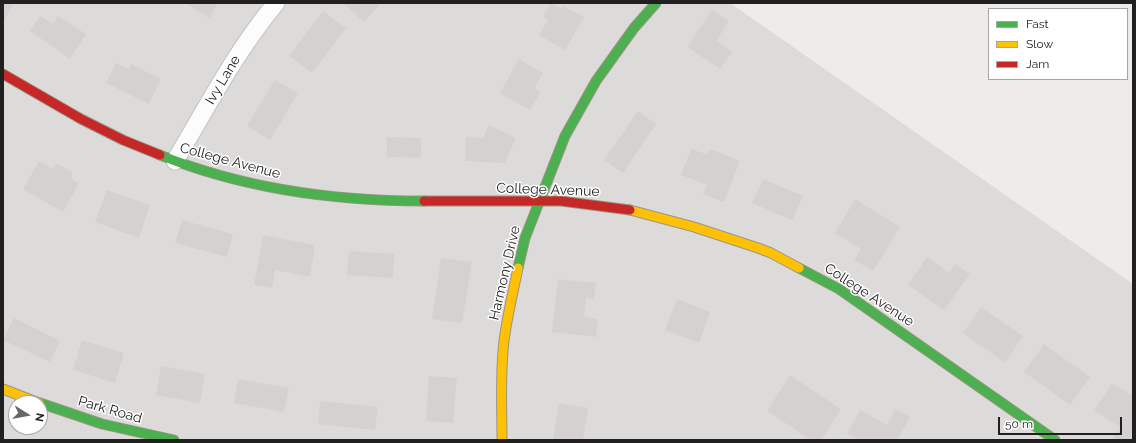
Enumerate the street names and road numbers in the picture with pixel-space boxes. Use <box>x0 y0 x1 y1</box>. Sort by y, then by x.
street label: Ivy Lane <box>202 52 244 108</box>
street label: College Avenue <box>178 140 282 182</box>
street label: College Avenue <box>496 180 600 200</box>
street label: Harmony Drive <box>486 224 524 322</box>
street label: College Avenue <box>821 260 917 330</box>
street label: Park Road <box>76 393 144 427</box>

